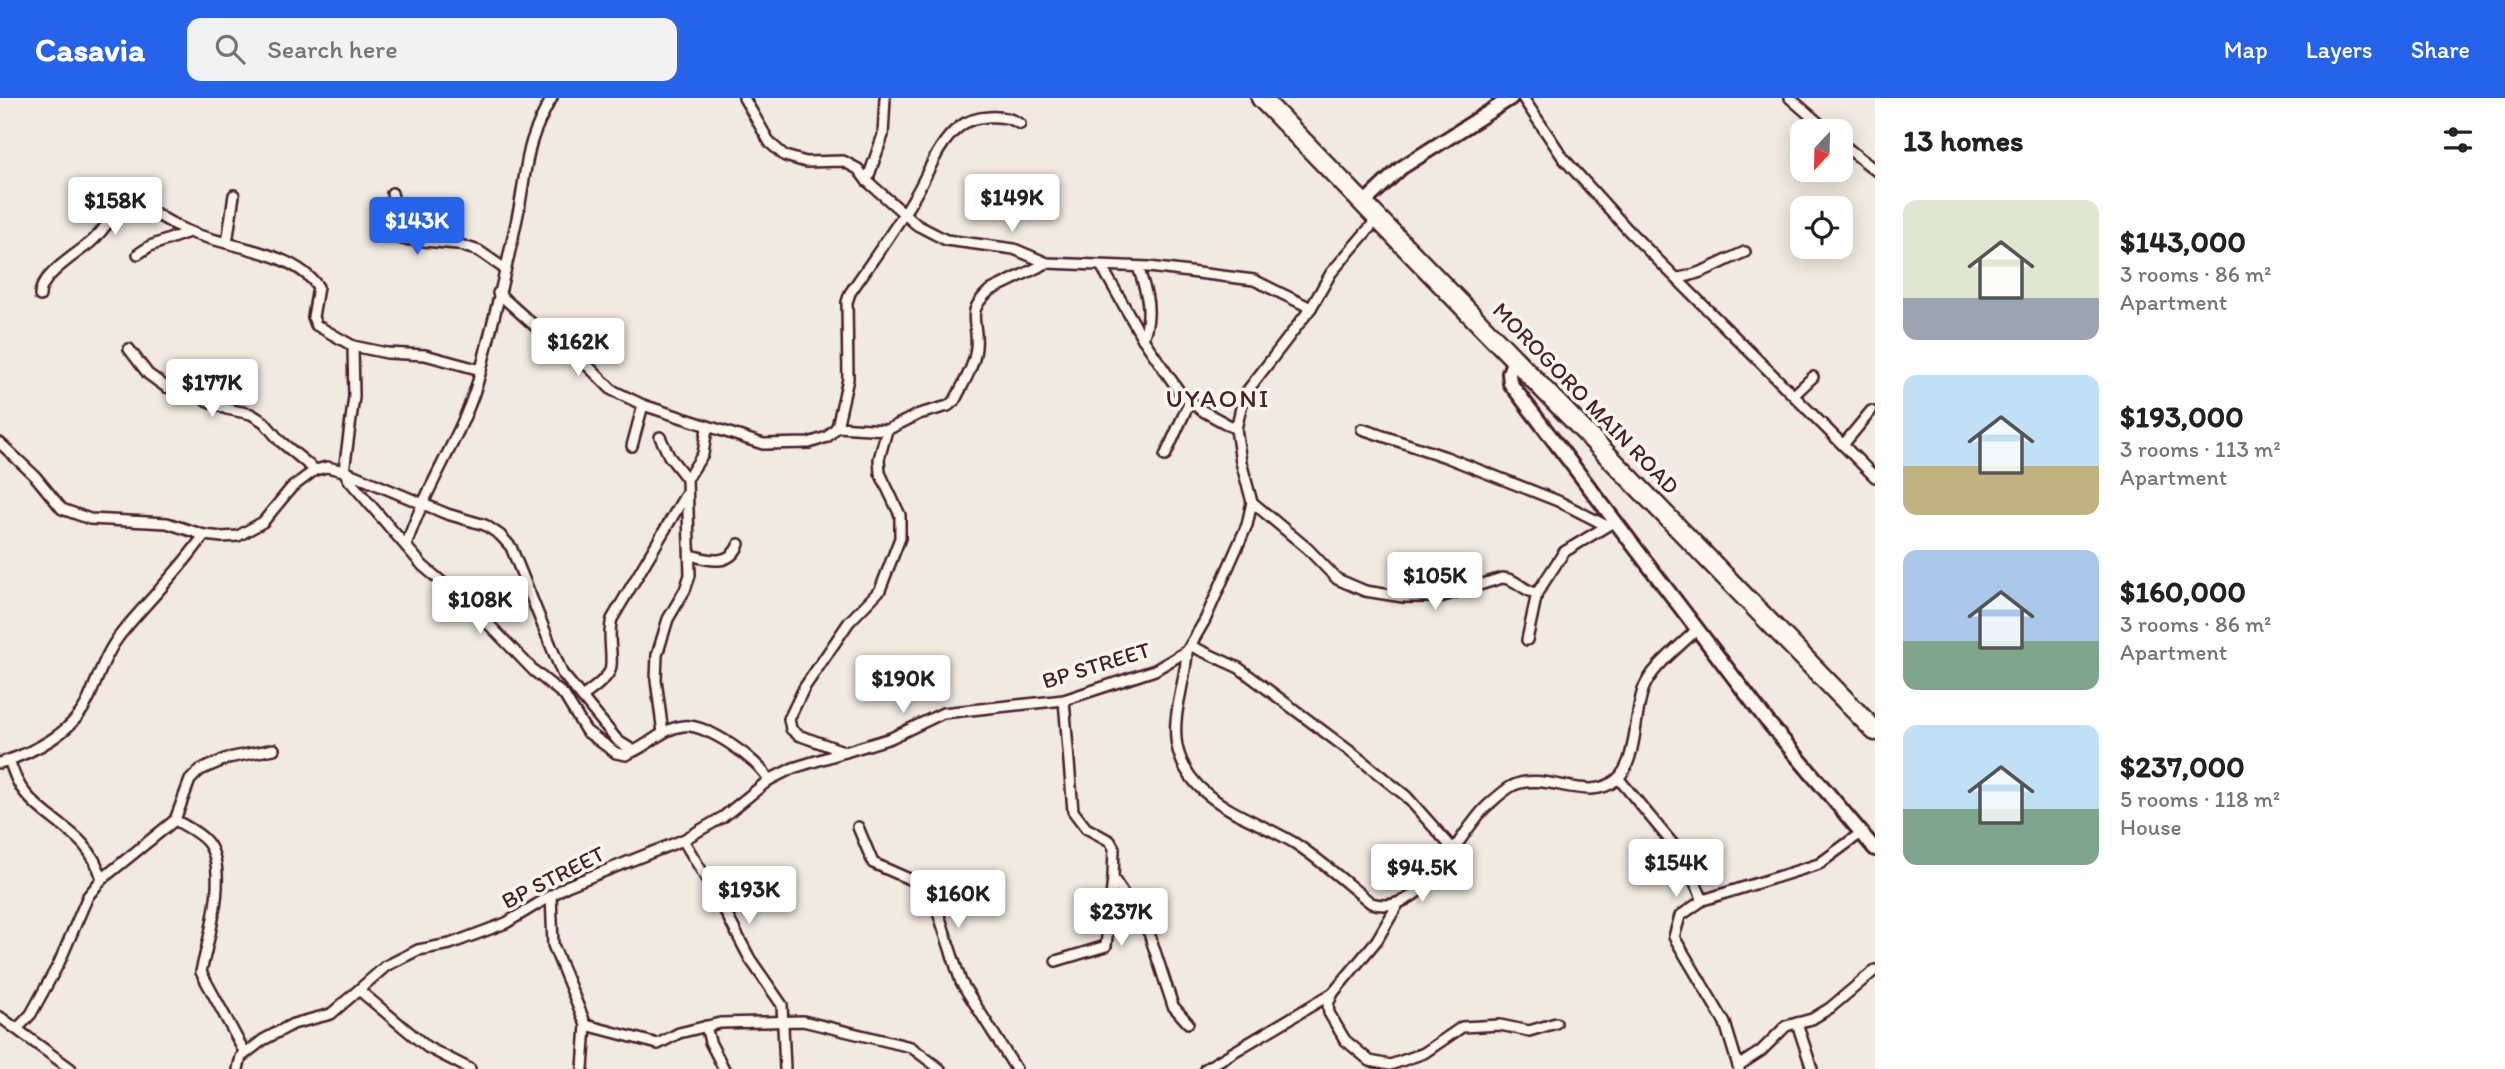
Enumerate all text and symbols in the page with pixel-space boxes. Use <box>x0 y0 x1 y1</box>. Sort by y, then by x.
search box <box>187 18 677 81</box>
text: Casavia <box>35 30 145 69</box>
icon: search <box>211 30 249 68</box>
text: Search here <box>267 33 398 65</box>
text: Map <box>2224 35 2268 64</box>
text: Layers <box>2306 35 2373 64</box>
text: Share <box>2411 35 2470 64</box>
north arrow <box>1790 119 1853 182</box>
map controls <box>1790 119 1853 259</box>
icon: filters <box>2439 121 2477 159</box>
text: 13 homes <box>1903 122 2023 159</box>
pin: $149K <box>963 174 1061 234</box>
pin: $158K <box>66 178 164 237</box>
text: $149K <box>981 183 1043 211</box>
text: $158K <box>84 186 146 214</box>
button: locate <box>1790 196 1853 259</box>
pin: $143K <box>368 198 466 257</box>
text: $143K <box>385 206 449 234</box>
text: $143,000 <box>2120 223 2246 260</box>
icon: home <box>1959 228 2043 312</box>
text: 3 rooms · 86 m² <box>2120 260 2272 288</box>
text: Apartment <box>2120 288 2227 316</box>
street label: MOROGORO MAIN ROAD <box>1487 296 1685 500</box>
pin: $162K <box>529 318 627 378</box>
text: $162K <box>547 327 609 355</box>
pin: $177K <box>163 360 261 419</box>
text: $177K <box>182 368 242 396</box>
district label: UYAONI <box>1165 382 1271 414</box>
text: $193,000 <box>2120 398 2244 435</box>
icon: home <box>1959 403 2043 487</box>
text: 3 rooms · 113 m² <box>2120 435 2281 463</box>
text: Apartment <box>2120 463 2227 491</box>
pin: $105K <box>1386 552 1484 612</box>
text: $105K <box>1403 561 1467 589</box>
text: $160,000 <box>2120 573 2246 610</box>
pin: $108K <box>431 576 529 636</box>
icon: home <box>1959 578 2043 662</box>
text: $108K <box>448 585 512 613</box>
text: 3 rooms · 86 m² <box>2120 610 2272 638</box>
street label: BP STREET <box>1038 635 1154 695</box>
text: Apartment <box>2120 638 2227 666</box>
pin: $190K <box>854 656 952 715</box>
text: $190K <box>871 664 935 692</box>
text: $237,000 <box>2120 748 2245 785</box>
icon: home <box>1959 753 2043 837</box>
text: 5 rooms · 118 m² <box>2120 785 2280 813</box>
text: House <box>2120 813 2182 841</box>
street label: BP STREET <box>497 839 609 915</box>
pin: $154K <box>1627 840 1725 899</box>
pin: $94.5K <box>1365 844 1479 904</box>
text: $154K <box>1645 848 1707 876</box>
text: $94.5K <box>1387 853 1457 881</box>
pin: $193K <box>700 866 798 926</box>
pin: $160K <box>909 870 1007 930</box>
text: $193K <box>718 875 780 903</box>
text: $160K <box>926 879 990 907</box>
pin: $237K <box>1072 888 1170 948</box>
text: $237K <box>1090 897 1152 925</box>

